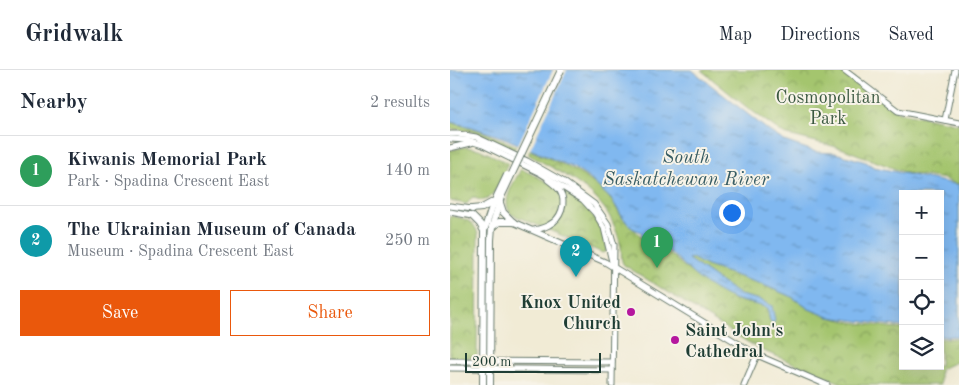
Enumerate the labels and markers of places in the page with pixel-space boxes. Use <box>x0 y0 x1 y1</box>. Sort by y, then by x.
pin: 1 <box>641 227 673 268</box>
pin: 2 <box>560 236 592 277</box>
place label: Knox United Church <box>520 294 621 333</box>
marker: Knox United Church <box>625 306 637 318</box>
place label: Saint John's Cathedral <box>685 322 783 361</box>
marker: Saint John's Cathedral <box>669 334 681 346</box>

